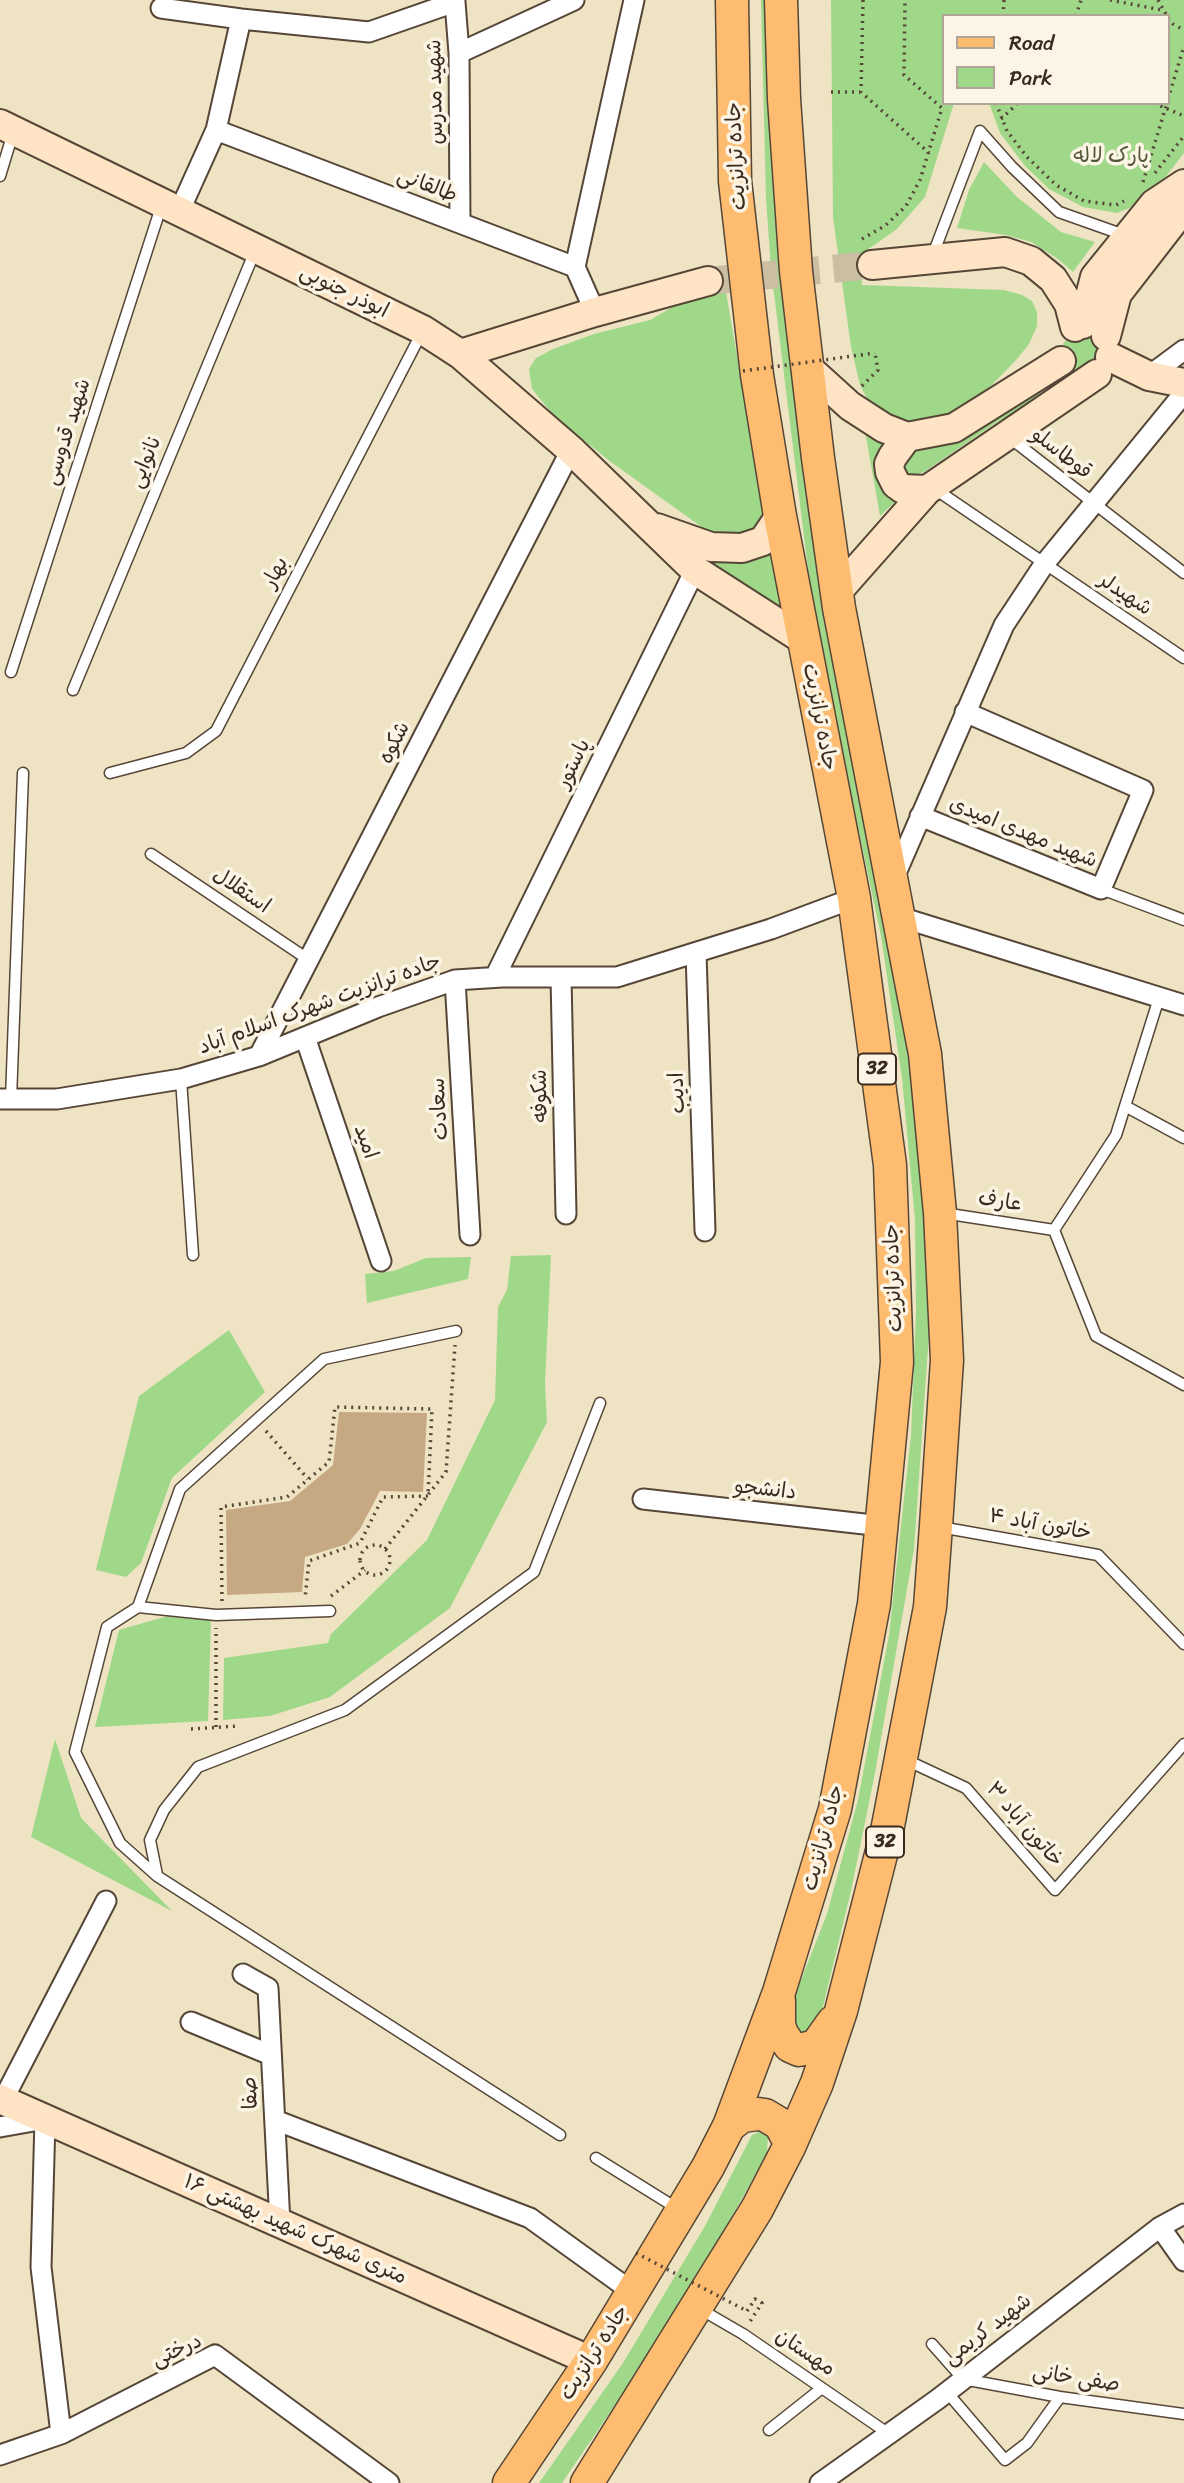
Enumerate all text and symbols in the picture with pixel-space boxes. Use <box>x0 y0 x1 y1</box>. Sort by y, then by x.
legend <box>942 14 1170 105</box>
text: Road <box>1009 24 1054 62</box>
street label: شهید مدرس <box>422 39 450 145</box>
text: Park <box>1009 59 1052 97</box>
street label: جاده ترانزیت <box>722 101 752 211</box>
park label: پارک لاله <box>1073 144 1149 170</box>
street label: طالقانی <box>393 163 461 209</box>
street label: ابوذر جنوبی <box>295 260 393 324</box>
street label: شهید قدوسی <box>39 375 97 489</box>
street label: قوطاسلو <box>1026 423 1096 485</box>
street label: نانوایی <box>124 432 168 492</box>
street label: بهار <box>258 553 294 593</box>
street label: شهیدلر <box>1094 568 1156 622</box>
street label: جاده ترانزیت <box>796 661 842 773</box>
street label: شکوه <box>374 718 416 768</box>
street label: پاستور <box>551 735 597 793</box>
street label: شهید مهدی امیدی <box>945 792 1101 874</box>
street label: استقلال <box>207 863 275 919</box>
street label: جاده ترانزیت شهرک اسلام آباد <box>195 949 445 1061</box>
road number: 32 <box>858 1054 896 1084</box>
street label: شکوفه <box>528 1069 554 1123</box>
street label: ادیب <box>665 1072 691 1114</box>
street label: سعادت <box>426 1077 454 1141</box>
street label: امید <box>347 1122 383 1162</box>
street label: عارف <box>976 1186 1024 1218</box>
street label: جاده ترانزیت <box>880 1223 908 1333</box>
street label: دانشجو <box>733 1474 797 1506</box>
street label: خاتون آباد ۴ <box>987 1504 1093 1546</box>
street label: خاتون آباد ۳ <box>980 1777 1068 1873</box>
street label: جاده ترانزیت <box>798 1782 850 1894</box>
road number: 32 <box>866 1826 904 1858</box>
street label: صفا <box>238 2076 264 2110</box>
street label: ۱۶ متری شهرک شهيد بهشتی <box>180 2169 410 2291</box>
street label: شهید کریمی <box>939 2289 1037 2371</box>
street label: جاده ترانزیت <box>555 2301 635 2405</box>
street label: مهستان <box>770 2324 840 2382</box>
street label: درختی <box>148 2329 206 2373</box>
street label: صفی خانی <box>1031 2360 1121 2398</box>

